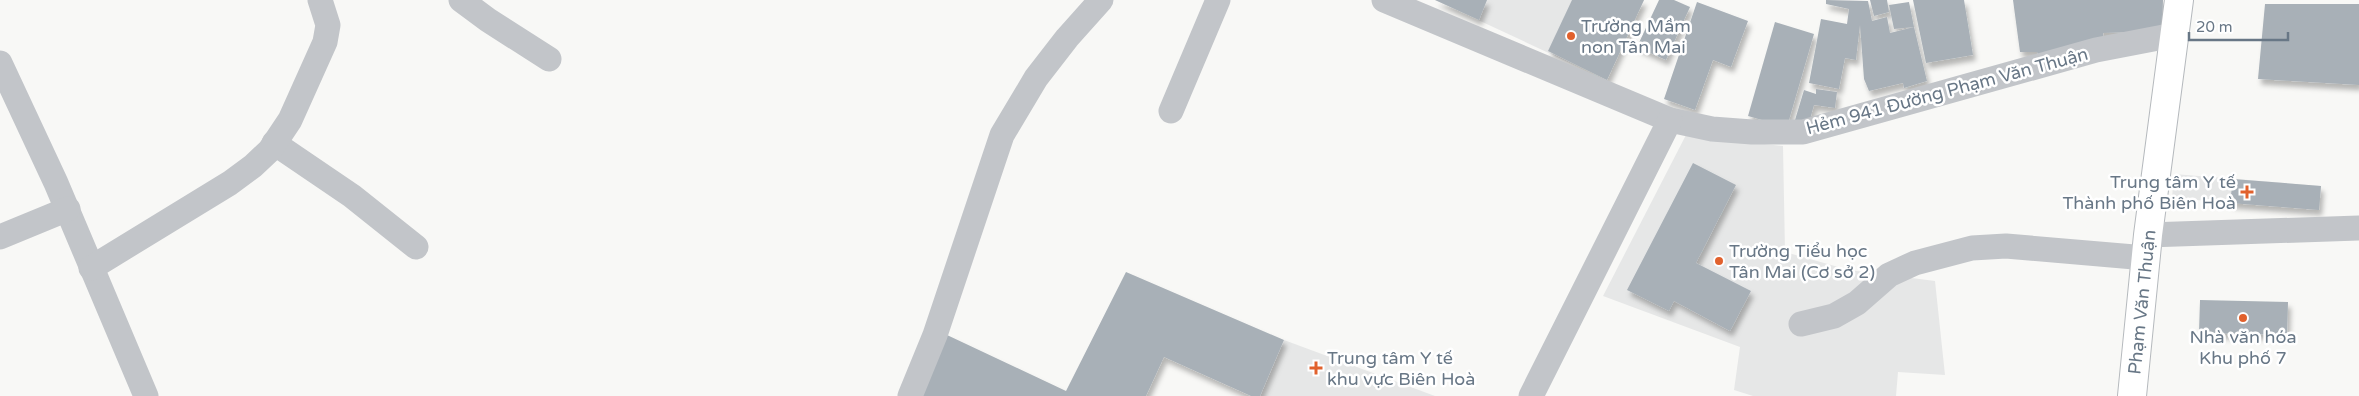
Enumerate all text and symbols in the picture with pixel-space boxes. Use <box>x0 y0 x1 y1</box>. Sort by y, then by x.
scale bar <box>2189 10 2288 42</box>
place label: Trường Mầm non Tân Mai <box>1581 15 1691 58</box>
text: 20 m <box>2196 18 2233 36</box>
marker: Trường Mầm non Tân Mai <box>1565 30 1577 42</box>
street label: Hẻm 941 Đường Phạm Văn Thuận <box>1804 43 2090 139</box>
place label: Trung tâm Y tế Thành phố Biên Hoà <box>2062 171 2236 214</box>
marker: Trung tâm Y tế Thành phố Biên Hoà <box>2240 185 2254 199</box>
street label: Phạm Văn Thuận <box>2123 229 2161 375</box>
place label: Trường Tiểu học Tân Mai (Cơ sở 2) <box>1729 240 1875 283</box>
marker: Trường Tiểu học Tân Mai (Cơ sở 2) <box>1713 255 1725 267</box>
marker: Nhà văn hóa Khu phố 7 <box>2237 312 2249 324</box>
place label: Nhà văn hóa Khu phố 7 <box>2189 326 2297 369</box>
place label: Trung tâm Y tế khu vực Biên Hoà <box>1327 347 1475 390</box>
marker: Trung tâm Y tế khu vực Biên Hoà <box>1309 361 1323 375</box>

